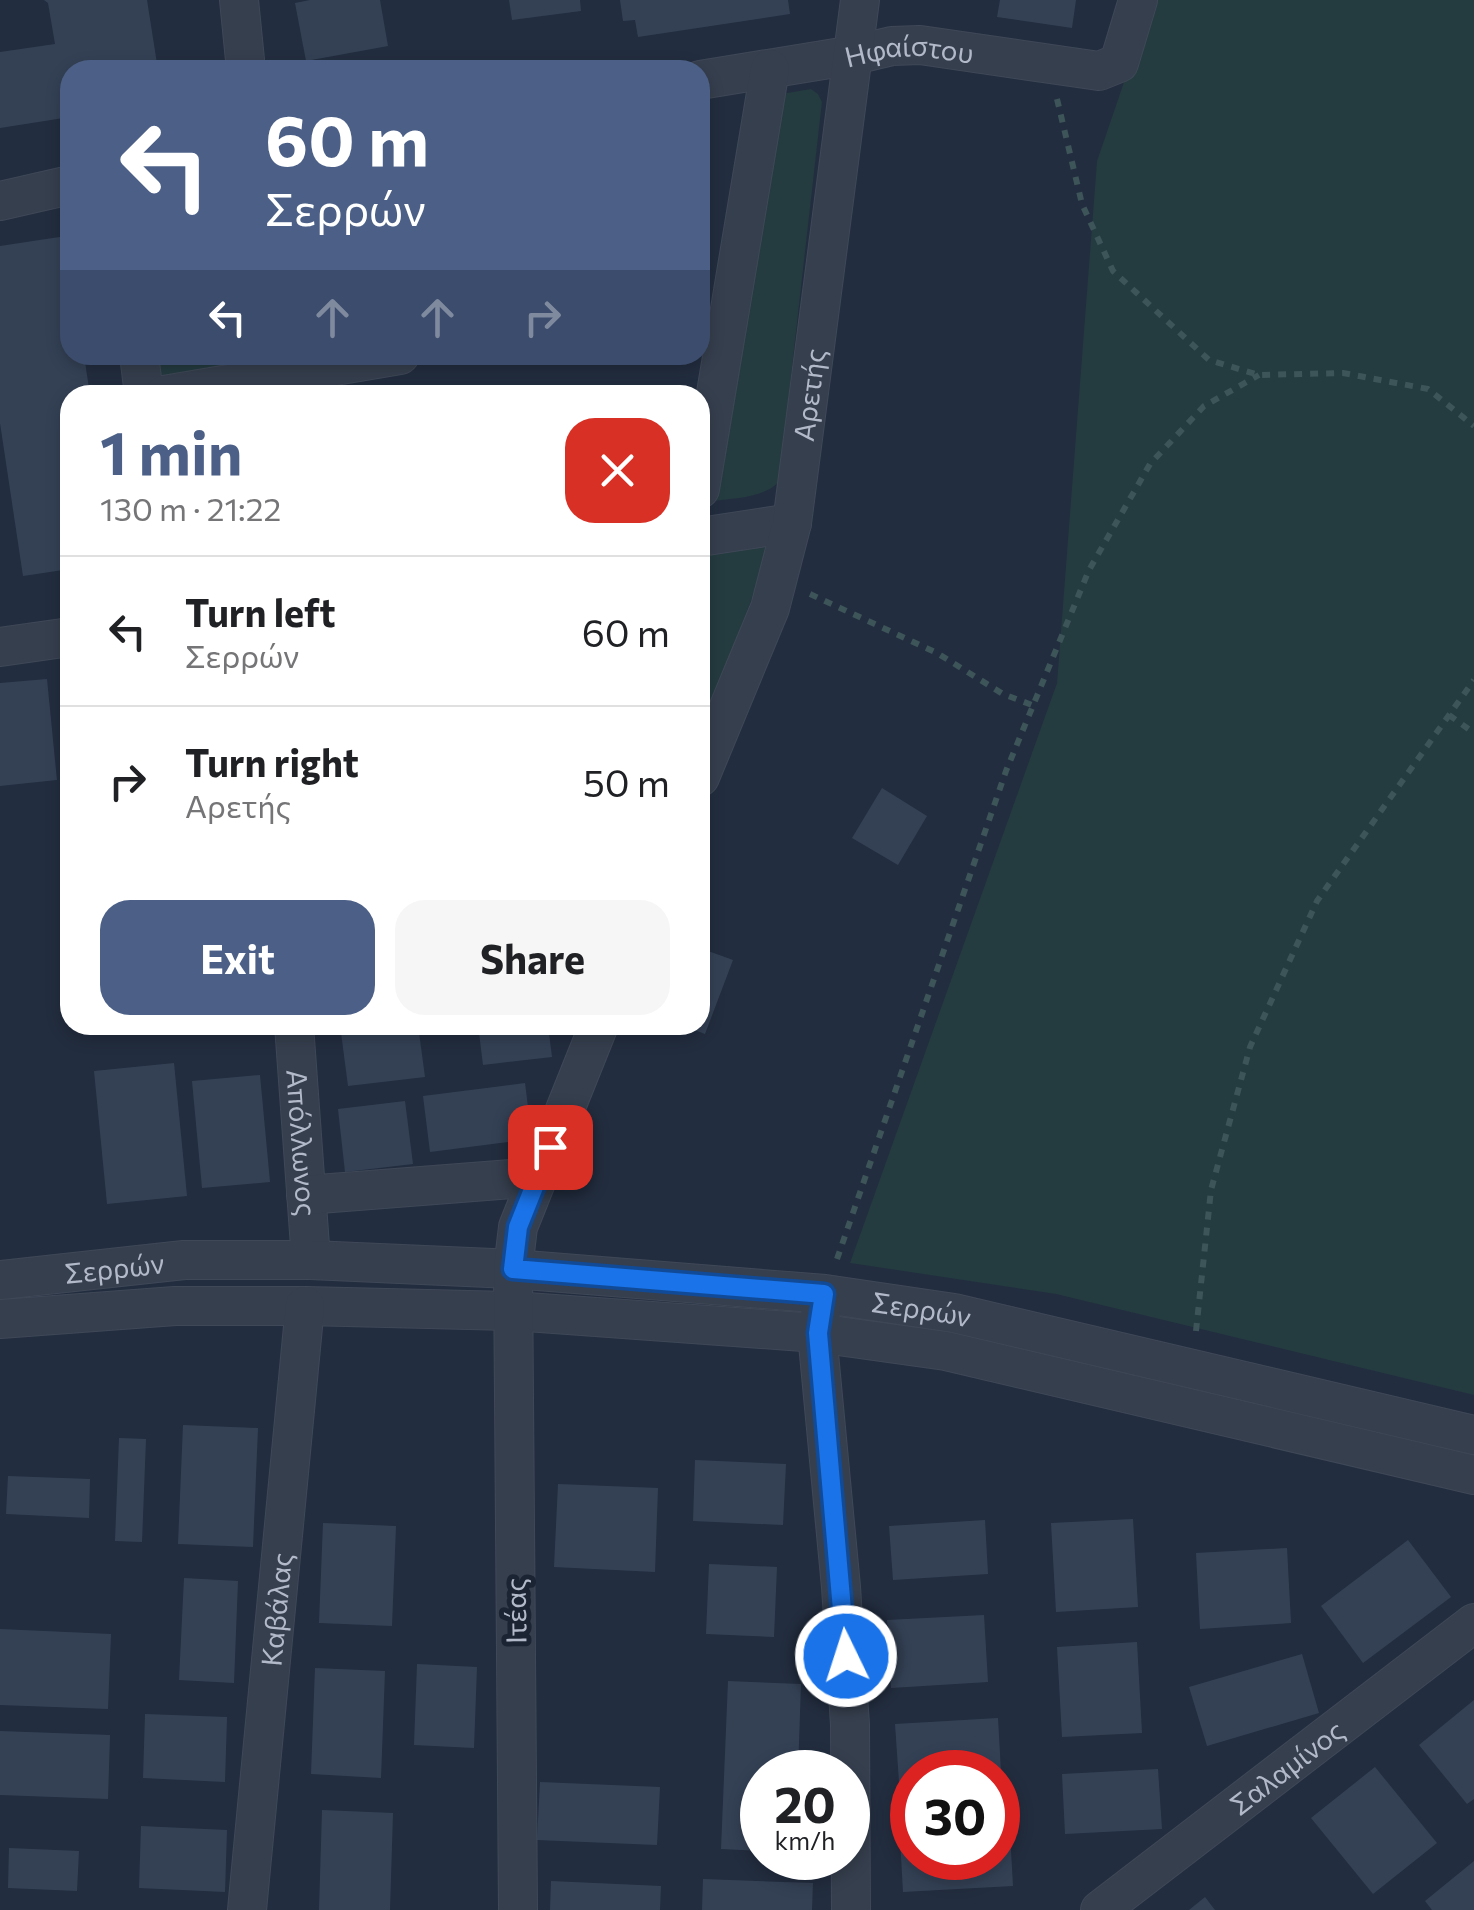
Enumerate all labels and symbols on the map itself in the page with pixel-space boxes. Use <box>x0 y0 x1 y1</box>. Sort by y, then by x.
street label: Ηφαίστου <box>841 28 976 74</box>
street label: Αρετής <box>786 346 832 443</box>
street label: Απόλλωνος <box>280 1068 325 1217</box>
pin <box>508 1105 593 1190</box>
street label: Σερρών <box>63 1245 166 1290</box>
street label: Σερρών <box>870 1284 975 1334</box>
street label: Καβάλας <box>253 1551 298 1668</box>
street label: Ιτέας <box>497 1578 533 1644</box>
position arrow <box>794 1604 898 1708</box>
street label: Σαλαμίνος <box>1223 1712 1350 1821</box>
speed limit sign: 30 <box>890 1750 1020 1880</box>

